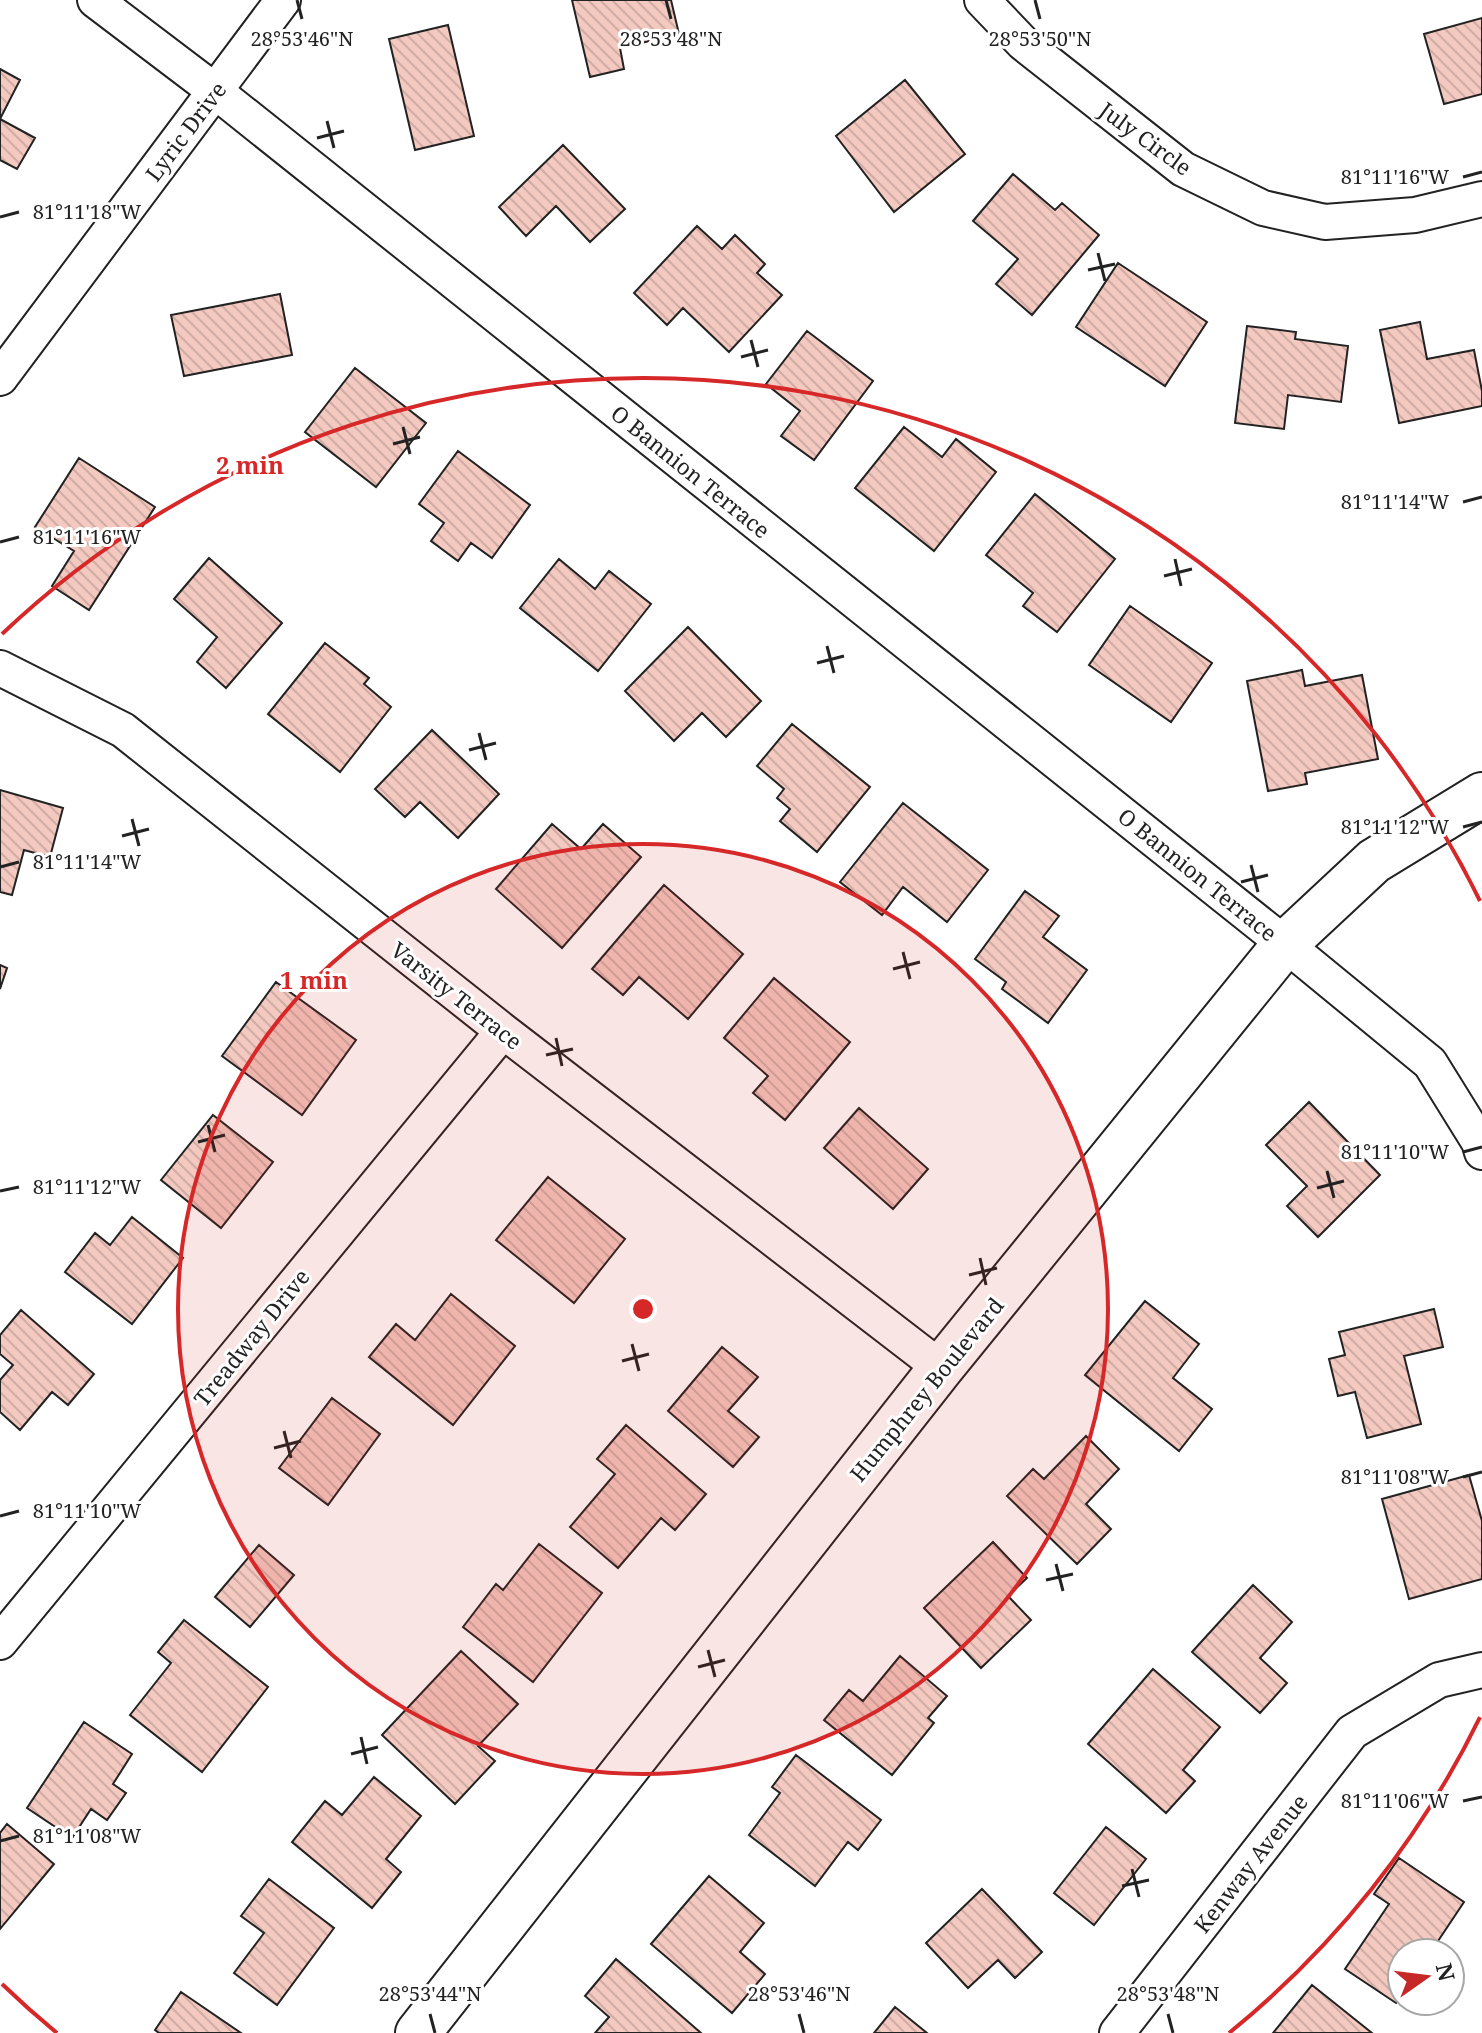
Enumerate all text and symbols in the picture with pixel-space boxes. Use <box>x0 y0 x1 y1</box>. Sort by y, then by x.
text: 28°53'46"N <box>251 25 353 52</box>
text: 28°53'48"N <box>620 25 722 52</box>
text: 28°53'50"N <box>989 25 1091 52</box>
street label: Lyric Drive <box>138 75 232 187</box>
street label: July Circle <box>1093 94 1198 182</box>
text: 81°11'16"W <box>1341 163 1449 190</box>
text: 81°11'18"W <box>33 198 141 225</box>
street label: O Bannion Terrace <box>605 398 777 544</box>
text: 2 min <box>216 448 284 481</box>
text: 81°11'14"W <box>1341 488 1449 515</box>
text: 81°11'16"W <box>33 523 141 550</box>
street label: O Bannion Terrace <box>1112 801 1284 947</box>
text: 81°11'12"W <box>1341 813 1449 840</box>
text: 81°11'14"W <box>33 848 141 875</box>
street label: Varsity Terrace <box>385 934 529 1056</box>
text: 1 min <box>280 963 348 996</box>
text: 81°11'10"W <box>1341 1138 1449 1165</box>
text: 81°11'12"W <box>33 1173 141 1200</box>
street label: Treadway Drive <box>186 1262 316 1412</box>
street label: Humphrey Boulevard <box>842 1290 1010 1487</box>
centre of rings <box>629 1295 657 1323</box>
text: 81°11'08"W <box>1341 1463 1449 1490</box>
text: 81°11'10"W <box>33 1497 141 1524</box>
street label: Kenway Avenue <box>1186 1787 1314 1939</box>
text: 81°11'06"W <box>1341 1787 1449 1814</box>
text: 81°11'08"W <box>33 1822 141 1849</box>
north arrow <box>1386 1937 1466 2017</box>
text: N <box>1430 1960 1463 1984</box>
text: 28°53'44"N <box>379 1980 481 2007</box>
text: 28°53'46"N <box>748 1980 850 2007</box>
text: 28°53'48"N <box>1117 1980 1219 2007</box>

